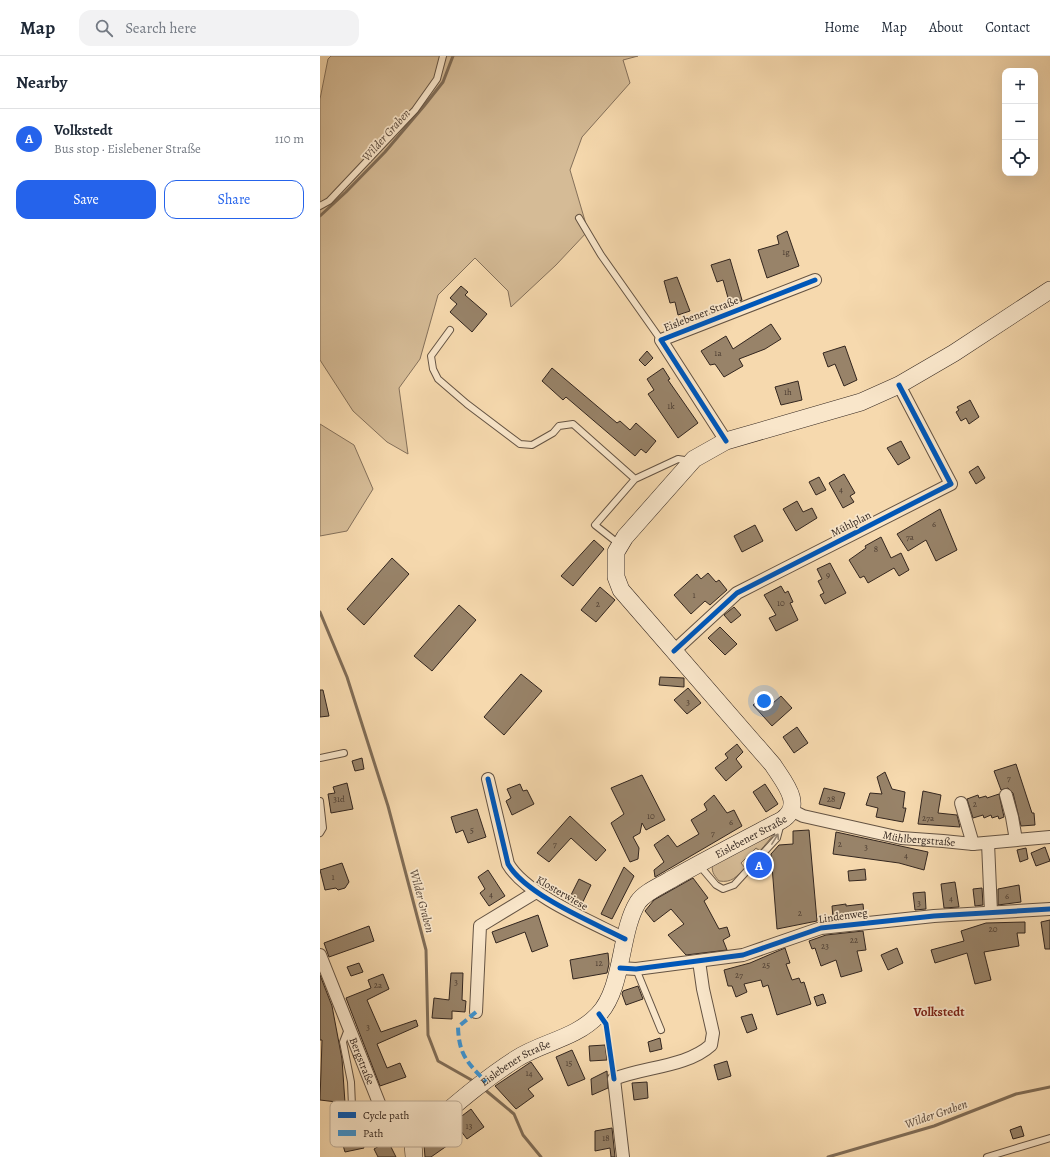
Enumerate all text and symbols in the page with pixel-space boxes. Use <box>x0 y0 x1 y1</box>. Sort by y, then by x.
search box <box>79 10 359 46</box>
text: Map <box>20 15 55 41</box>
icon: search <box>93 17 115 39</box>
text: Search here <box>125 18 197 38</box>
text: Home <box>824 18 859 37</box>
text: Map <box>881 18 907 37</box>
text: About <box>929 18 963 37</box>
text: Contact <box>985 18 1030 37</box>
map controls <box>1002 68 1038 176</box>
button: + <box>1002 68 1038 104</box>
text: Nearby <box>16 71 67 94</box>
button: − <box>1002 104 1038 140</box>
water label: Wilder Graben <box>358 105 414 165</box>
text: Volkstedt <box>54 120 113 140</box>
text: A <box>25 130 33 147</box>
text: 110 m <box>275 130 304 147</box>
text: Bus stop · Eislebener Straße <box>54 140 201 157</box>
button: locate <box>1002 140 1038 176</box>
button: Save <box>16 180 156 219</box>
button: Share <box>164 180 304 219</box>
house number: 1g <box>782 246 790 258</box>
street label: Eislebener Straße <box>661 293 741 335</box>
house number: 1a <box>714 347 722 359</box>
house number: 1h <box>784 386 792 398</box>
house number: 1k <box>667 400 675 412</box>
house number: 4 <box>839 483 843 495</box>
street label: Mühlplan <box>828 507 874 541</box>
house number: 6 <box>932 518 936 530</box>
house number: 7a <box>906 531 915 543</box>
house number: 8 <box>874 543 878 555</box>
house number: 9 <box>826 569 830 581</box>
house number: 1 <box>692 589 696 601</box>
house number: 10 <box>777 597 785 609</box>
house number: 2 <box>596 598 601 610</box>
your location <box>754 691 774 711</box>
house number: 3 <box>686 696 690 708</box>
house number: 7 <box>1007 772 1011 784</box>
house number: 31d <box>333 793 345 805</box>
house number: 28 <box>827 793 835 805</box>
house number: 2 <box>973 798 978 810</box>
house number: 10 <box>647 810 655 822</box>
street label: Eislebener Straße <box>712 811 790 862</box>
house number: 27a <box>922 812 935 824</box>
house number: 6 <box>729 816 733 828</box>
house number: 5 <box>470 824 474 836</box>
house number: 7 <box>711 827 715 839</box>
street label: Mühlbergstraße <box>882 827 956 850</box>
one-way arrow <box>770 834 779 845</box>
house number: 7 <box>553 838 557 850</box>
house number: 2 <box>838 838 843 850</box>
house number: 3 <box>864 841 868 853</box>
house number: 4 <box>904 849 908 861</box>
pin: A <box>746 850 772 880</box>
water label: Wilder Graben <box>406 867 438 935</box>
house number: 1 <box>331 871 335 883</box>
street label: Klosterwiese <box>533 872 591 914</box>
house number: 4 <box>489 888 493 900</box>
house number: 6 <box>1005 890 1009 902</box>
house number: 4 <box>949 892 953 904</box>
house number: 3 <box>917 897 921 909</box>
street label: Lindenweg <box>818 905 869 927</box>
house number: 2 <box>798 907 803 919</box>
house number: 20 <box>988 923 998 935</box>
house number: 22 <box>850 934 859 946</box>
house number: 23 <box>821 940 829 952</box>
house number: 12 <box>595 957 603 969</box>
house number: 25 <box>762 959 770 971</box>
house number: 27 <box>735 969 743 981</box>
house number: 3 <box>454 976 458 988</box>
house number: 2a <box>374 979 383 991</box>
district label: Volkstedt <box>913 1003 965 1020</box>
house number: 3 <box>366 1021 370 1033</box>
street label: Bergstraße <box>346 1035 378 1087</box>
street label: Eislebener Straße <box>477 1036 552 1089</box>
house number: 15 <box>566 1057 573 1069</box>
house number: 14 <box>525 1067 533 1079</box>
water label: Wilder Graben <box>903 1096 969 1132</box>
legend <box>330 1101 462 1147</box>
text: Cycle path <box>363 1108 410 1123</box>
house number: 13 <box>466 1120 473 1132</box>
text: Path <box>363 1126 384 1141</box>
house number: 18 <box>602 1132 610 1144</box>

